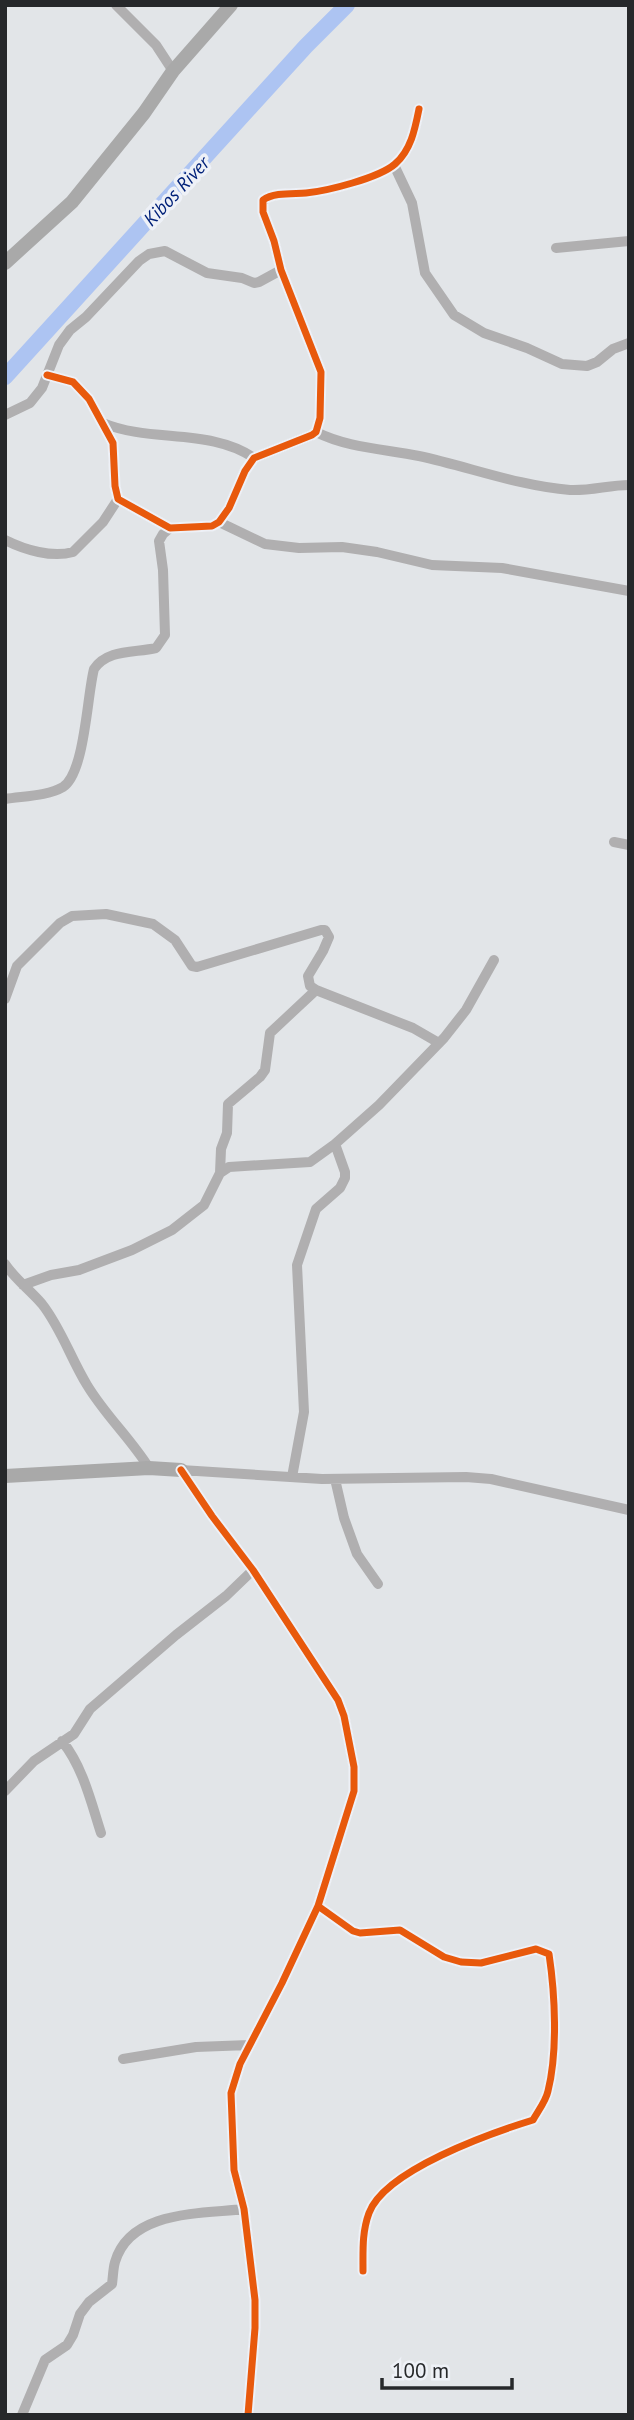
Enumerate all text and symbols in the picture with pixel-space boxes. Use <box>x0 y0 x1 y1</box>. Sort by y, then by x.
water label: Kibos River <box>138 150 215 231</box>
scale bar <box>382 2346 512 2390</box>
text: 100 m <box>392 2357 449 2384</box>

